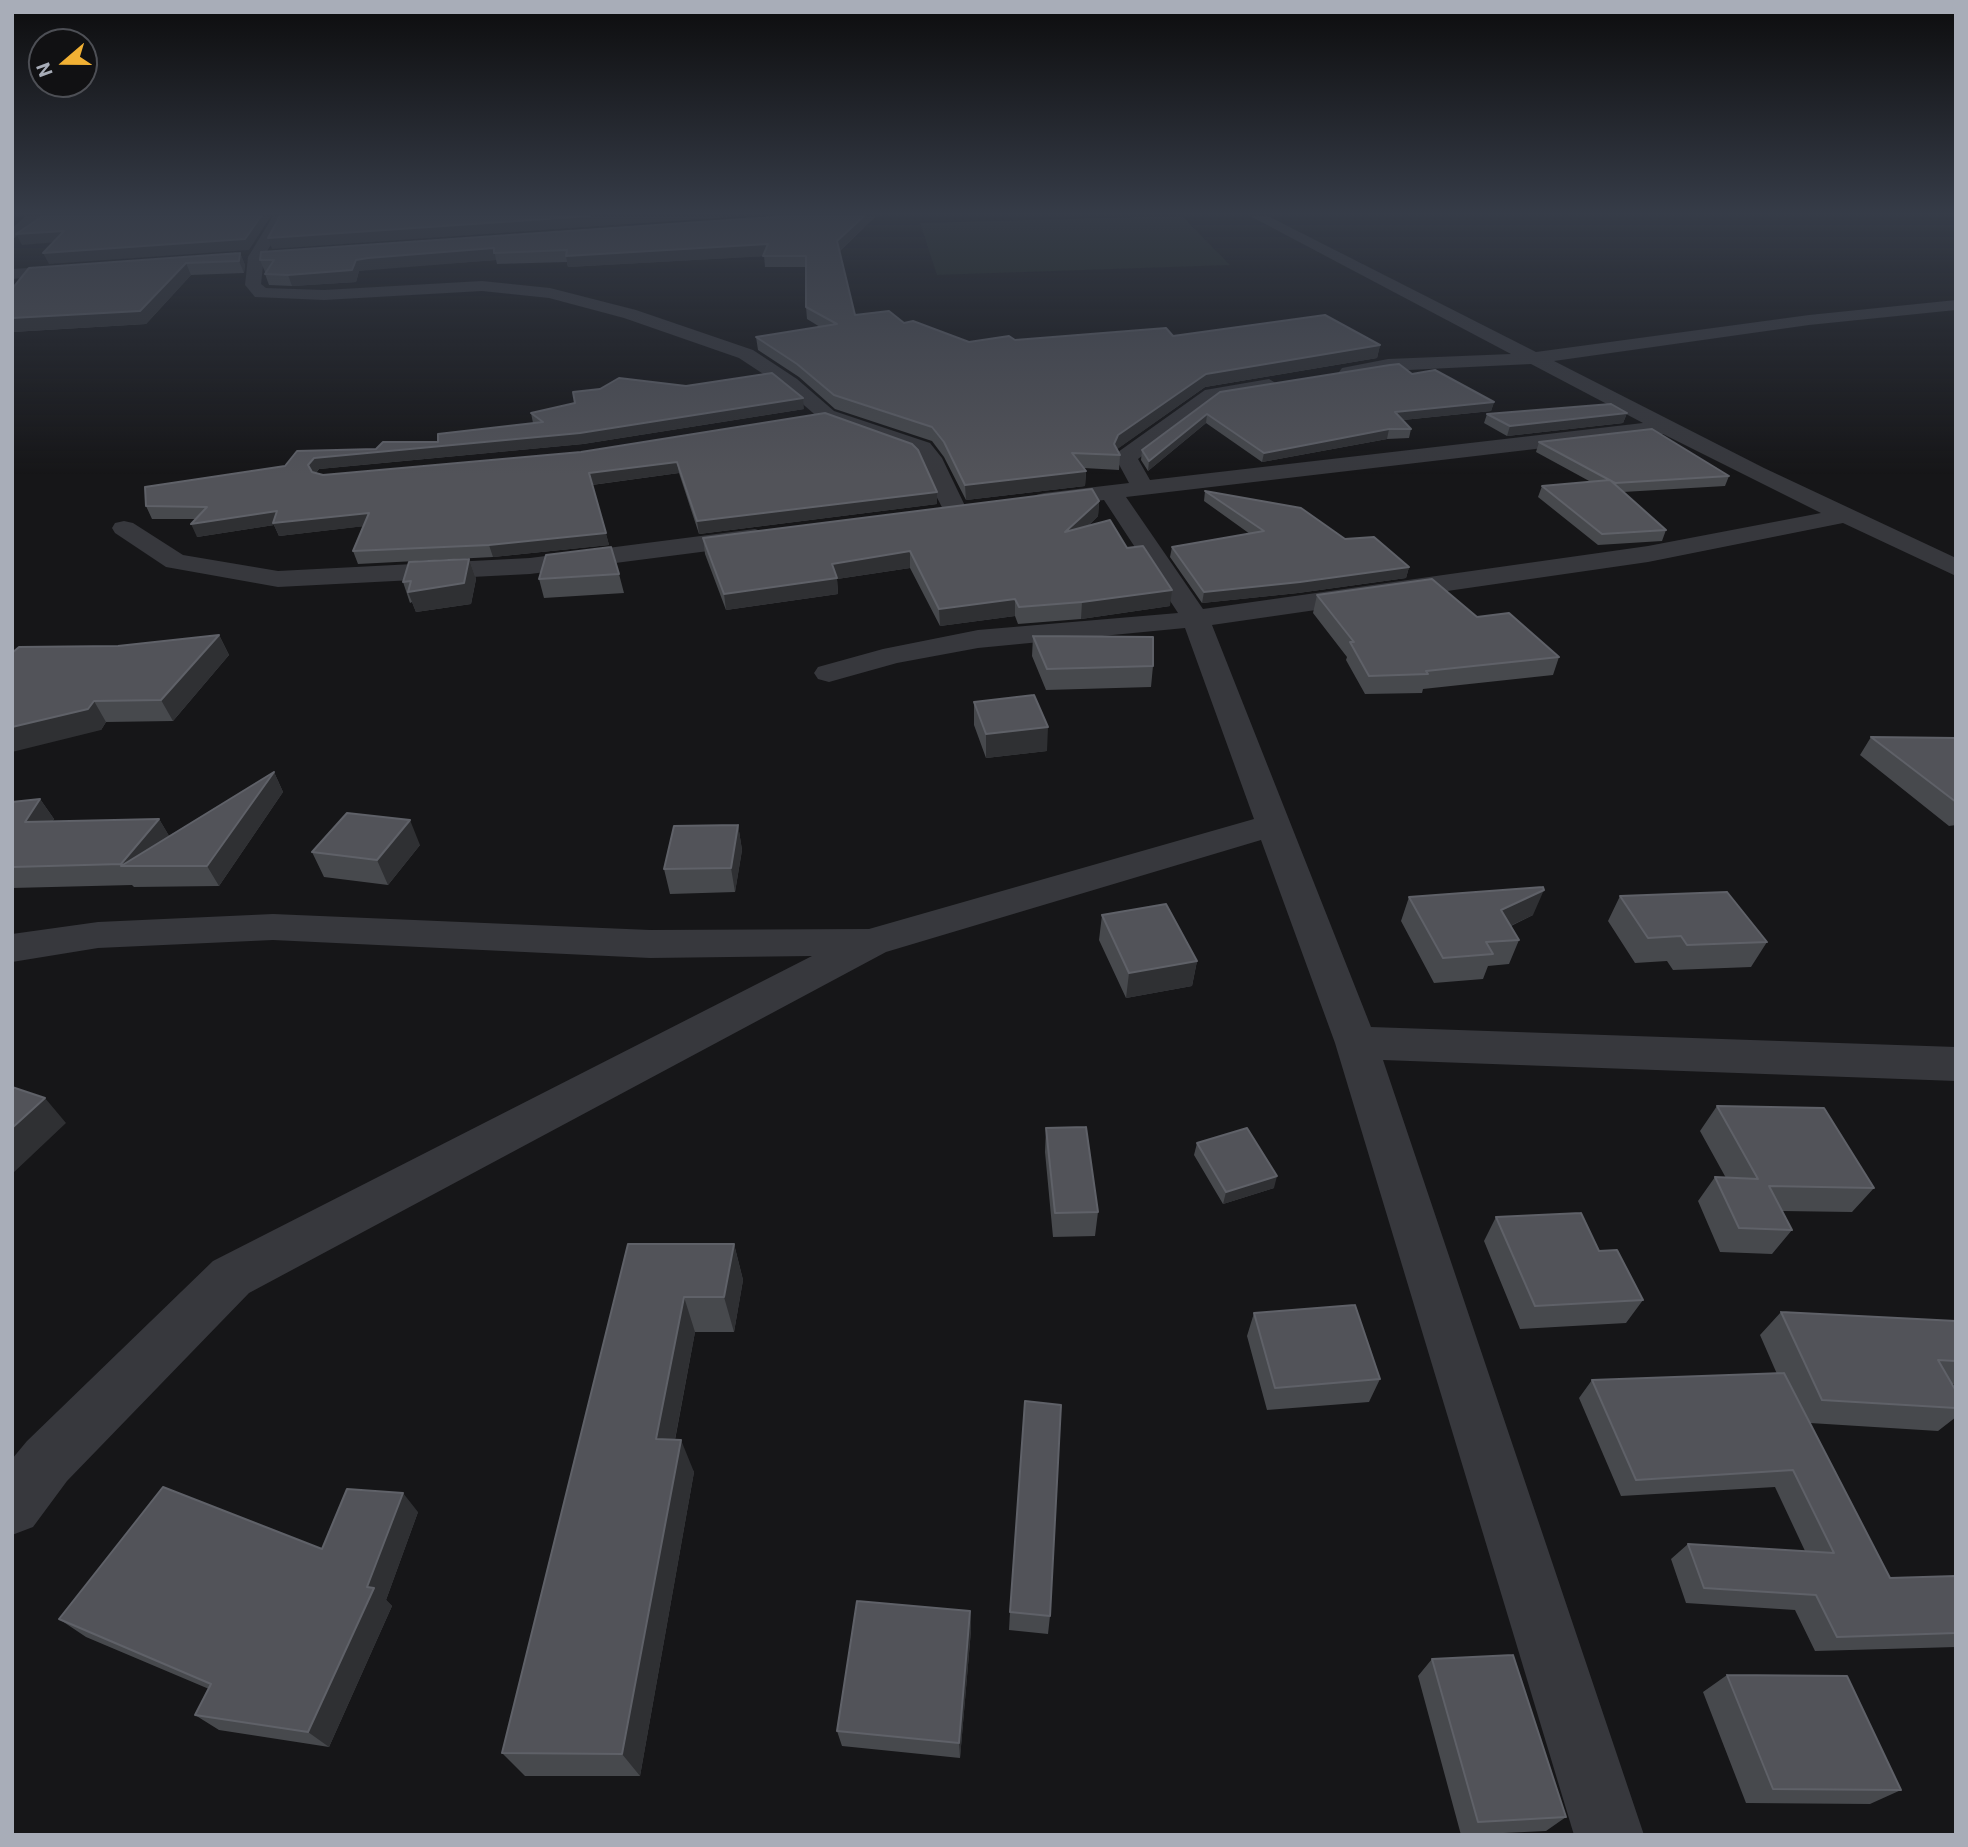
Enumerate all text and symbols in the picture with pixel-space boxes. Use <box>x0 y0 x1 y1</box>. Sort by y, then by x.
north arrow <box>28 28 98 98</box>
text: N <box>32 59 58 80</box>

